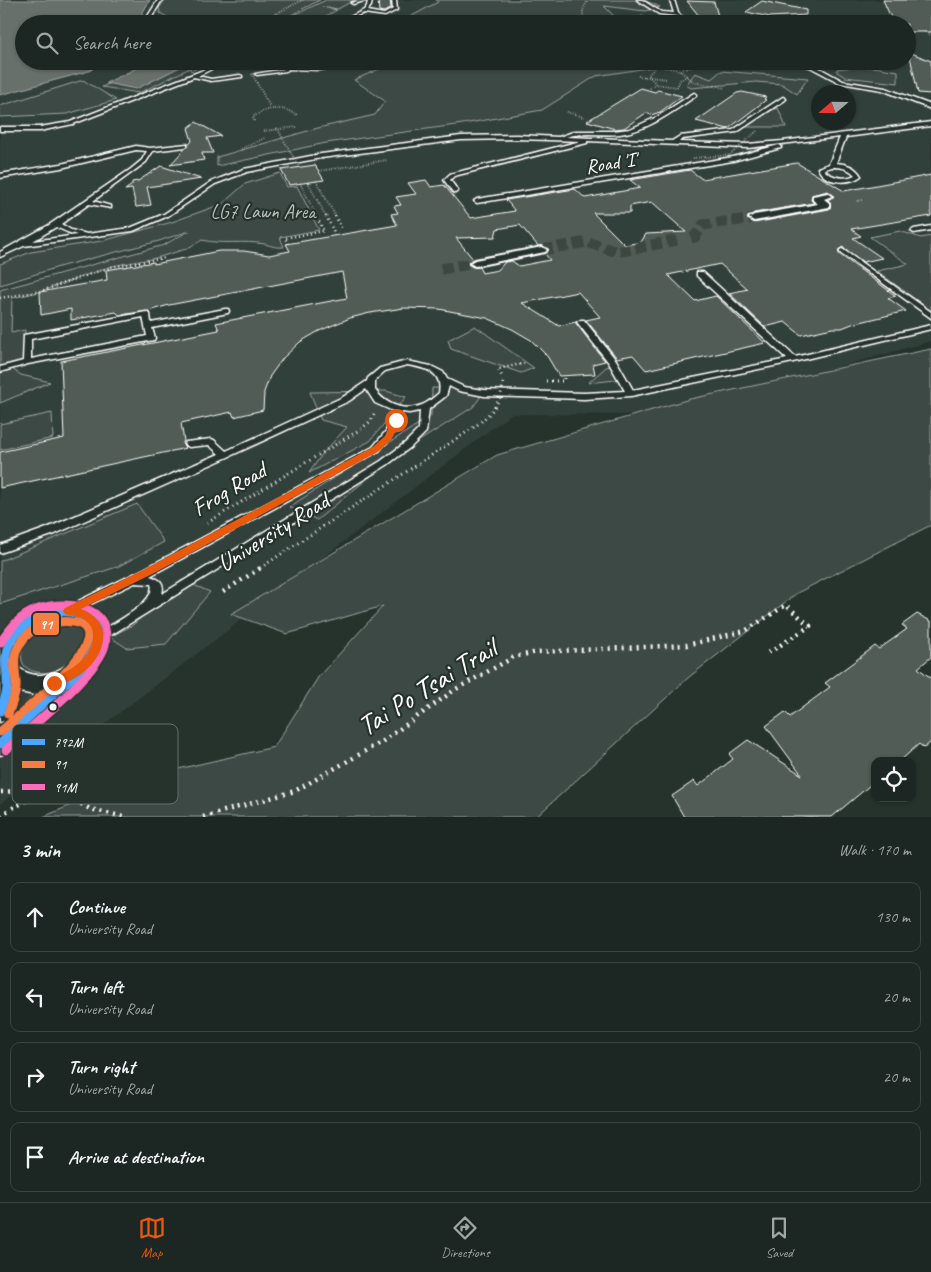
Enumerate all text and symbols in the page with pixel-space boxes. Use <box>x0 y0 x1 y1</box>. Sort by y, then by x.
search box <box>15 15 916 70</box>
icon: search <box>33 29 61 57</box>
text: Search here <box>73 31 150 55</box>
north arrow <box>811 85 856 130</box>
street label: Road 'I' <box>584 146 642 179</box>
park label: LG7 Lawn Area <box>210 199 317 224</box>
route start <box>385 409 408 432</box>
street label: Frog Road <box>186 453 275 523</box>
street label: University Road <box>212 484 337 578</box>
line badge: 91 <box>32 612 60 636</box>
text: 91 <box>40 616 54 633</box>
street label: Tai Po Tsai Trail <box>351 627 508 744</box>
route end <box>43 672 66 695</box>
unlabelled marker <box>48 702 58 712</box>
legend <box>12 724 178 804</box>
text: 792M <box>54 734 85 751</box>
text: 91 <box>54 756 67 773</box>
map controls <box>871 757 916 802</box>
button: locate <box>871 757 916 802</box>
text: 91M <box>54 779 79 796</box>
text: 3 min <box>20 837 60 863</box>
text: Walk · 170 m <box>839 840 911 860</box>
text: Continue <box>68 895 125 919</box>
icon: ahead <box>21 903 49 931</box>
text: 130 m <box>876 907 910 927</box>
text: University Road <box>68 919 152 939</box>
text: Turn left <box>68 975 123 999</box>
icon: left <box>21 983 49 1011</box>
text: 20 m <box>883 987 910 1007</box>
text: University Road <box>68 999 152 1019</box>
text: Turn right <box>68 1055 135 1079</box>
icon: right <box>21 1063 49 1091</box>
text: 20 m <box>883 1067 910 1087</box>
text: University Road <box>68 1079 152 1099</box>
icon: arrive <box>21 1143 49 1171</box>
text: Arrive at destination <box>68 1145 204 1169</box>
tab: Map <box>138 1214 166 1261</box>
tab: Directions <box>441 1214 490 1261</box>
tab: Saved <box>765 1214 793 1261</box>

